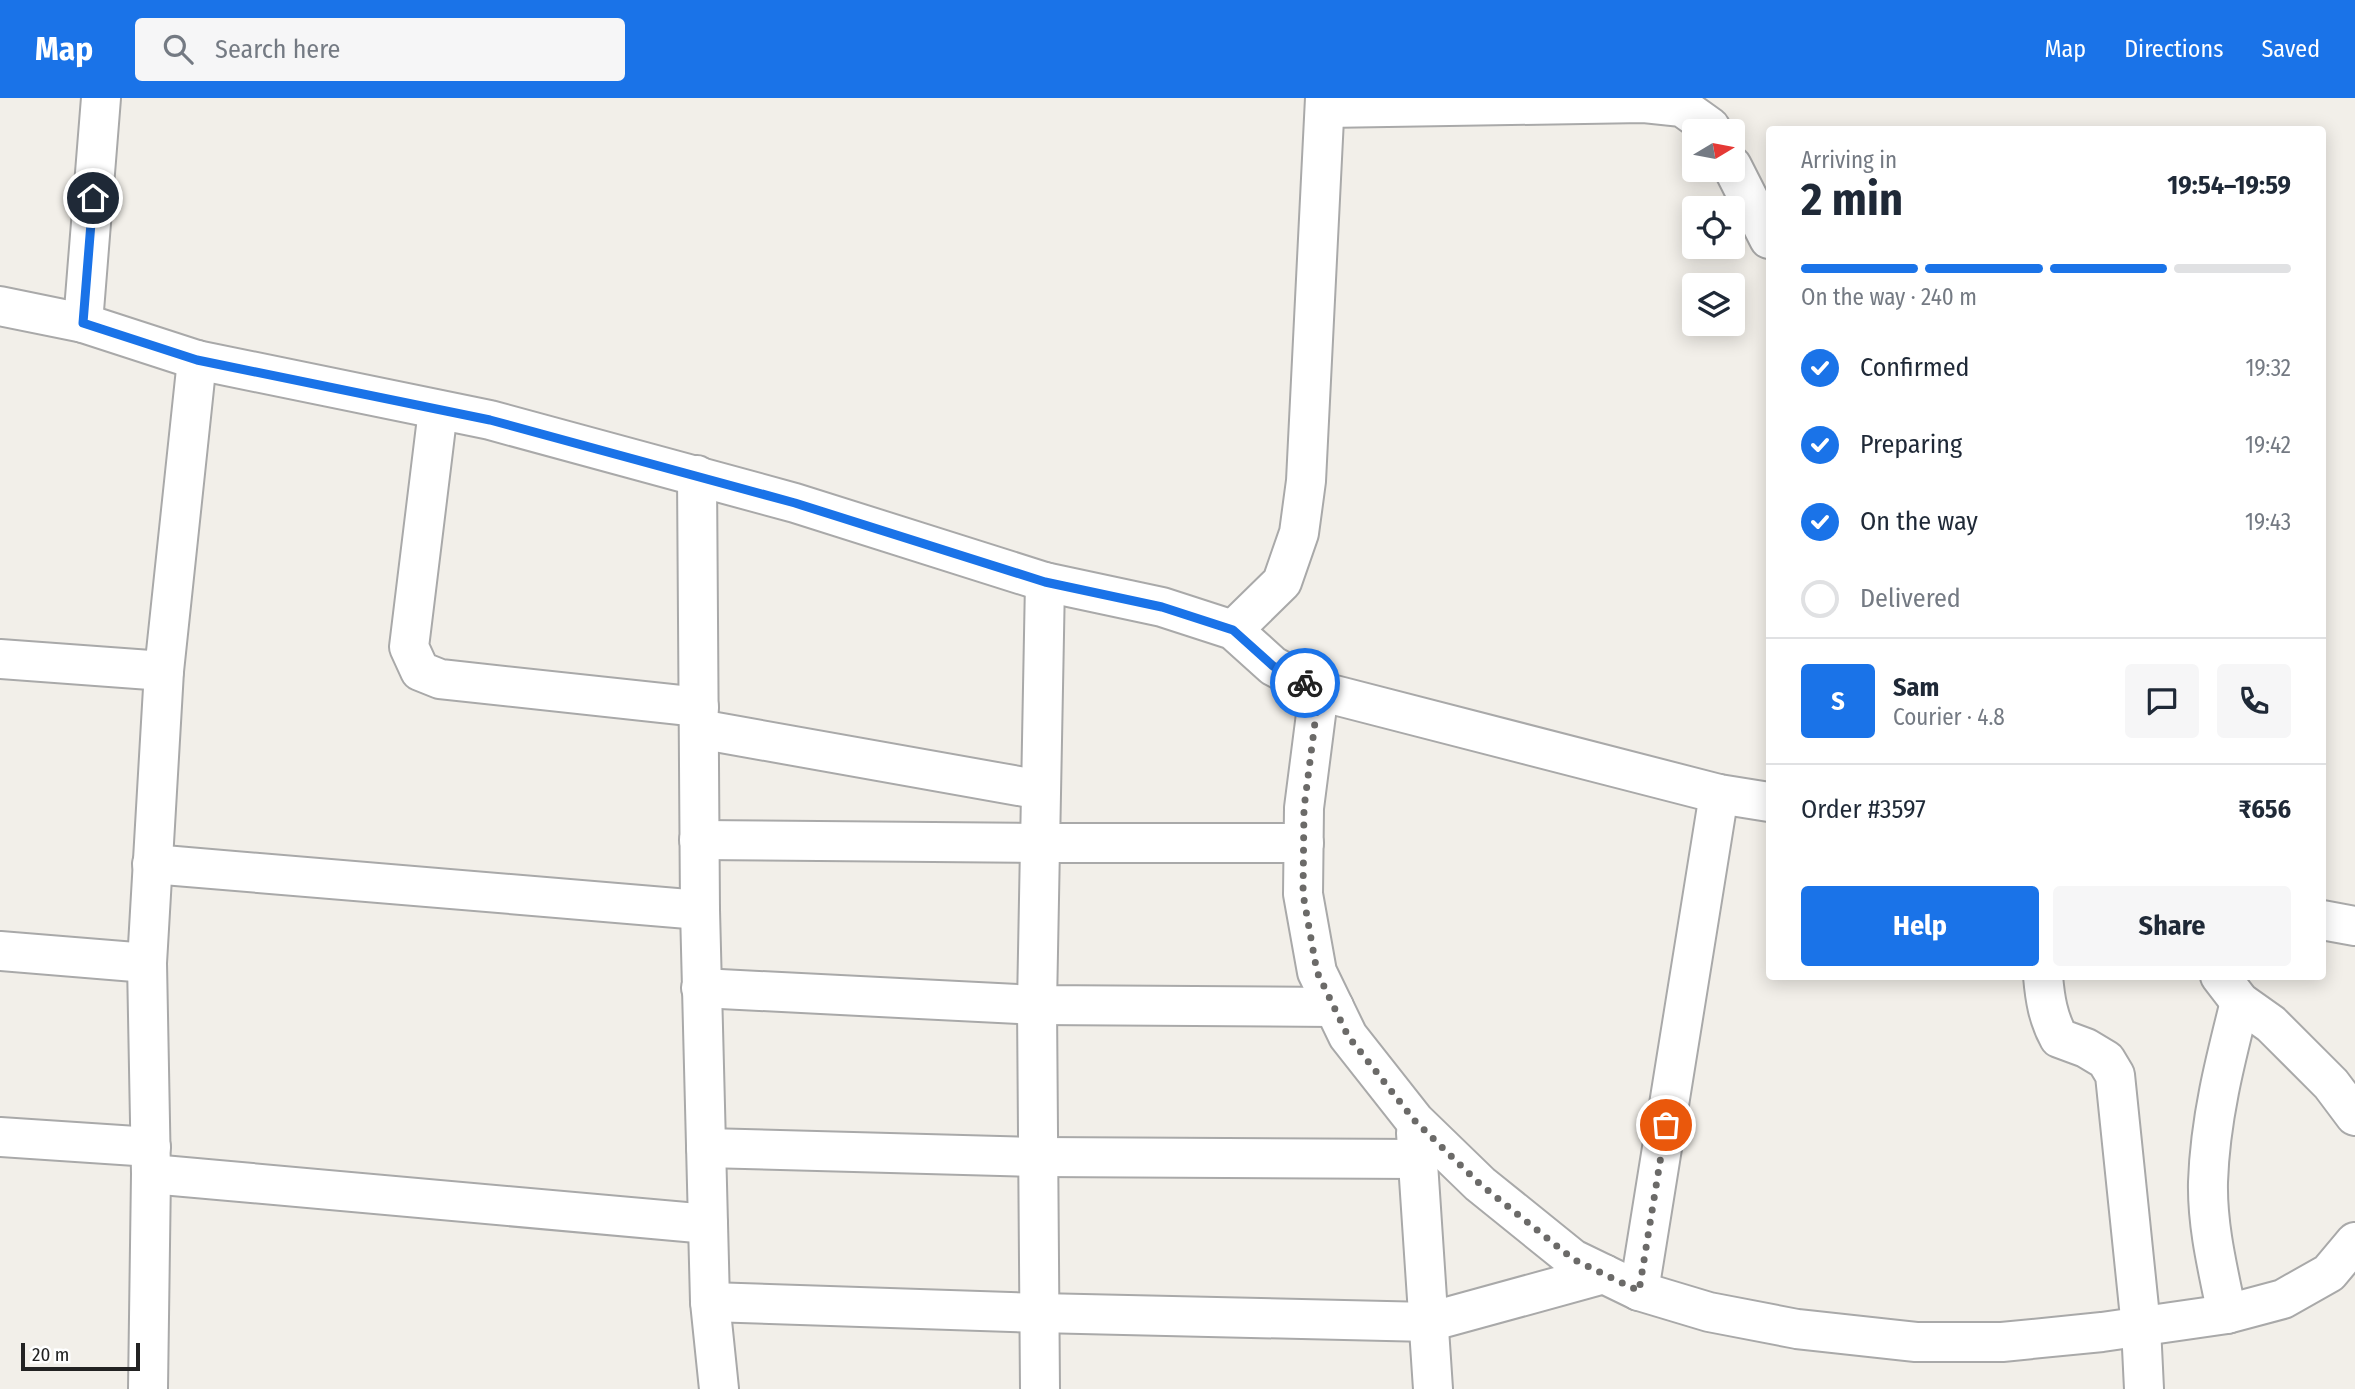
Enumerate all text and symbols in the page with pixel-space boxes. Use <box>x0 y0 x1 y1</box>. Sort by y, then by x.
search box <box>135 18 625 81</box>
text: Map <box>35 29 93 69</box>
icon: search <box>159 30 197 68</box>
text: Search here <box>215 34 340 65</box>
text: Map <box>2045 35 2086 63</box>
text: Directions <box>2124 35 2223 63</box>
text: Saved <box>2261 35 2320 63</box>
north arrow <box>1682 119 1745 182</box>
map controls <box>1682 119 1745 336</box>
text: Arriving in <box>1801 146 1897 174</box>
pin <box>63 168 123 228</box>
text: 19:54–19:59 <box>2167 170 2291 201</box>
text: 2 min <box>1801 172 1903 227</box>
icon: home <box>74 179 112 217</box>
button: locate <box>1682 196 1745 259</box>
button: layers <box>1682 273 1745 336</box>
text: On the way · 240 m <box>1801 283 1977 311</box>
icon: check <box>1801 349 1839 387</box>
text: Confirmed <box>1860 352 1970 383</box>
text: 19:32 <box>2245 354 2291 382</box>
icon: check <box>1801 426 1839 464</box>
text: Preparing <box>1860 429 1962 460</box>
text: 19:42 <box>2245 431 2291 459</box>
icon: check <box>1801 503 1839 541</box>
text: On the way <box>1860 506 1978 537</box>
text: 19:43 <box>2245 508 2291 536</box>
text: Delivered <box>1860 583 1961 614</box>
courier <box>1270 648 1340 718</box>
icon: bike <box>1286 664 1324 702</box>
button: chat <box>2125 664 2199 738</box>
button: phone <box>2217 664 2291 738</box>
text: Sam <box>1893 672 1939 703</box>
text: S <box>1831 686 1845 717</box>
text: Courier · 4.8 <box>1893 703 2005 731</box>
text: Order #3597 <box>1801 794 1926 825</box>
text: ₹656 <box>2238 794 2291 825</box>
button: Help <box>1801 886 2039 966</box>
button: Share <box>2053 886 2291 966</box>
pin <box>1636 1095 1696 1155</box>
icon: bag <box>1647 1106 1685 1144</box>
scale bar <box>21 1340 140 1372</box>
text: 20 m <box>32 1343 69 1366</box>

